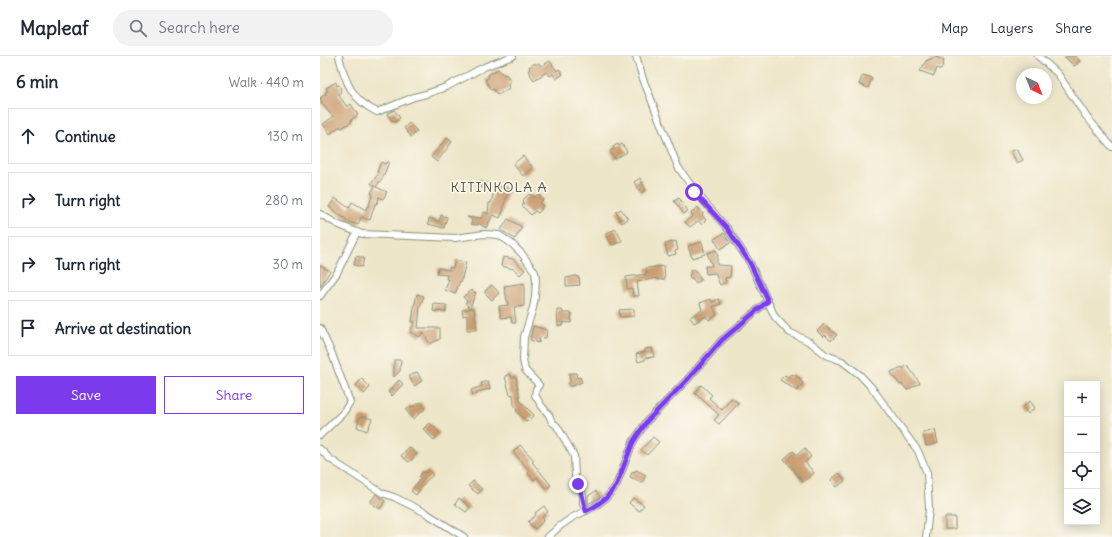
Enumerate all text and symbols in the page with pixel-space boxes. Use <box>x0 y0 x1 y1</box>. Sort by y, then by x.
search box <box>113 10 393 46</box>
text: Mapleaf <box>20 16 89 40</box>
icon: search <box>127 17 149 39</box>
text: Search here <box>159 18 240 37</box>
text: Map <box>941 19 968 37</box>
text: Layers <box>990 19 1033 37</box>
text: Share <box>1055 19 1092 37</box>
north arrow <box>1016 68 1052 104</box>
text: 6 min <box>16 71 58 93</box>
text: Walk · 440 m <box>228 74 304 91</box>
icon: ahead <box>17 125 39 147</box>
text: Continue <box>55 127 116 146</box>
text: 130 m <box>267 128 303 145</box>
district label: KITINKOLA A <box>451 178 547 196</box>
route start <box>685 183 703 201</box>
icon: right <box>17 189 39 211</box>
text: Turn right <box>55 191 120 210</box>
text: 280 m <box>265 192 303 209</box>
icon: right <box>17 253 39 275</box>
text: Turn right <box>55 255 120 274</box>
text: 30 m <box>273 256 303 273</box>
icon: arrive <box>17 317 39 339</box>
text: Arrive at destination <box>55 319 191 338</box>
button: Save <box>16 376 156 414</box>
button: Share <box>164 376 304 414</box>
map controls <box>1064 381 1100 525</box>
button: + <box>1064 381 1100 417</box>
button: − <box>1064 417 1100 453</box>
button: locate <box>1064 453 1100 489</box>
route end <box>569 475 587 493</box>
button: layers <box>1064 489 1100 525</box>

